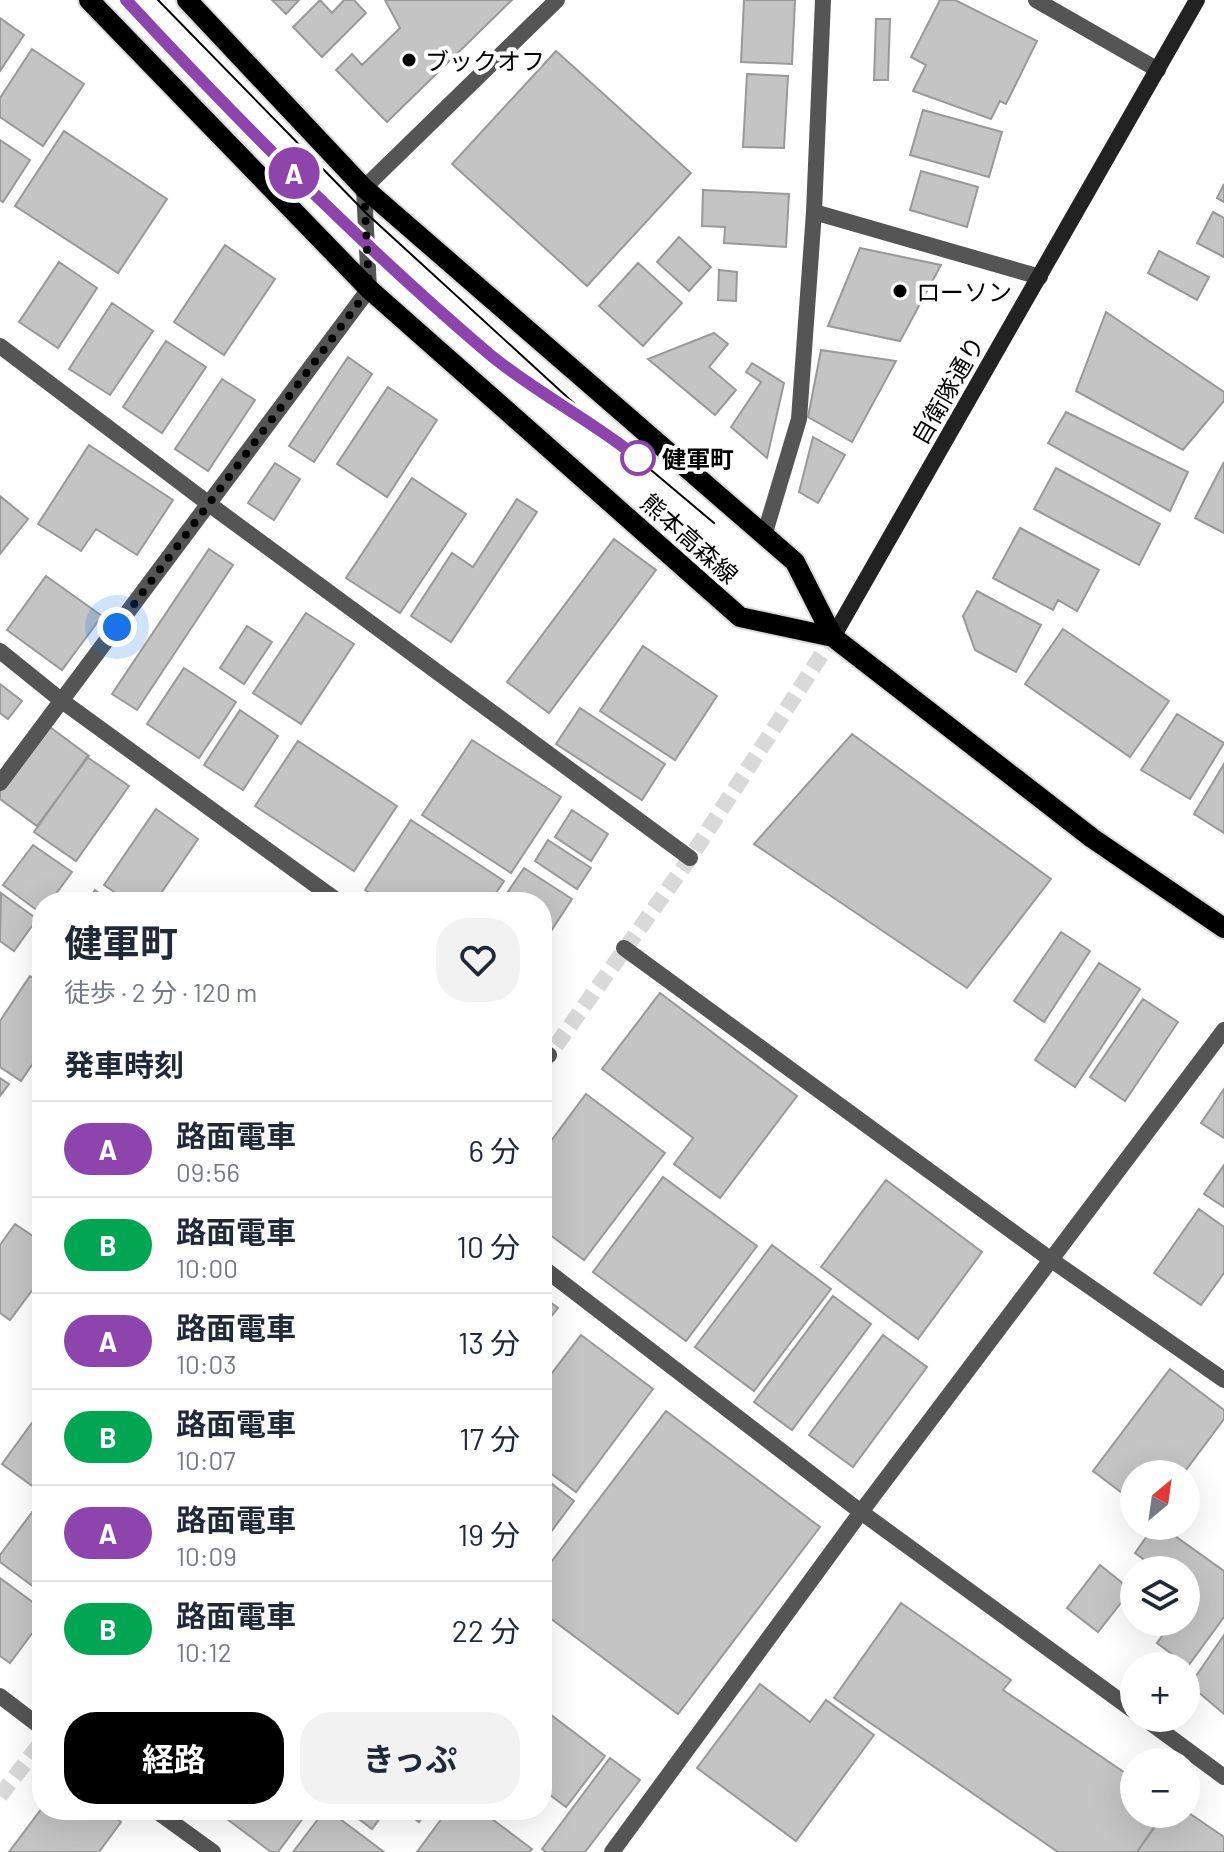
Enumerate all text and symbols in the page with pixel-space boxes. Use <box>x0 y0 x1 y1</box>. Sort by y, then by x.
place label: ブックオフ <box>425 46 545 75</box>
marker: ブックオフ <box>400 51 418 69</box>
line badge: A <box>268 147 320 199</box>
text: A <box>285 156 303 190</box>
place label: ローソン <box>916 277 1012 306</box>
marker: ローソン <box>891 282 909 300</box>
street label: 自衛隊通り <box>904 331 990 449</box>
marker: 健軍町 <box>621 441 655 475</box>
place label: 健軍町 <box>662 444 734 473</box>
street label: 熊本高森線 <box>636 487 744 589</box>
your location <box>97 607 137 647</box>
button: heart <box>436 918 520 1002</box>
text: 健軍町 <box>64 919 178 965</box>
text: 徒歩 · 2 分 · 120 m <box>64 976 257 1007</box>
text: 発車時刻 <box>64 1046 184 1082</box>
text: 路面電車 <box>176 1117 296 1153</box>
text: A <box>99 1132 117 1166</box>
text: 6 分 <box>469 1132 520 1168</box>
text: 09:56 <box>176 1156 240 1187</box>
text: 路面電車 <box>176 1213 296 1249</box>
text: B <box>99 1228 117 1262</box>
text: 10 分 <box>457 1228 520 1264</box>
text: 10:00 <box>176 1252 238 1283</box>
text: 路面電車 <box>176 1309 296 1345</box>
text: A <box>99 1324 117 1358</box>
text: 13 分 <box>458 1324 520 1360</box>
text: 10:03 <box>176 1348 237 1379</box>
text: 路面電車 <box>176 1405 296 1441</box>
text: B <box>99 1420 117 1454</box>
text: 17 分 <box>459 1420 520 1456</box>
text: 10:07 <box>176 1444 236 1475</box>
north arrow <box>1120 1460 1200 1540</box>
map controls <box>1120 1460 1200 1828</box>
text: 路面電車 <box>176 1501 296 1537</box>
text: A <box>99 1516 117 1550</box>
text: 19 分 <box>458 1516 520 1552</box>
text: 10:09 <box>176 1540 237 1571</box>
button: layers <box>1120 1556 1200 1636</box>
text: 路面電車 <box>176 1597 296 1633</box>
text: B <box>99 1612 117 1646</box>
text: 22 分 <box>452 1612 520 1648</box>
text: 10:12 <box>176 1636 232 1667</box>
button: + <box>1120 1652 1200 1732</box>
button: 経路 <box>64 1712 284 1804</box>
button: きっぷ <box>300 1712 520 1804</box>
button: − <box>1120 1748 1200 1828</box>

